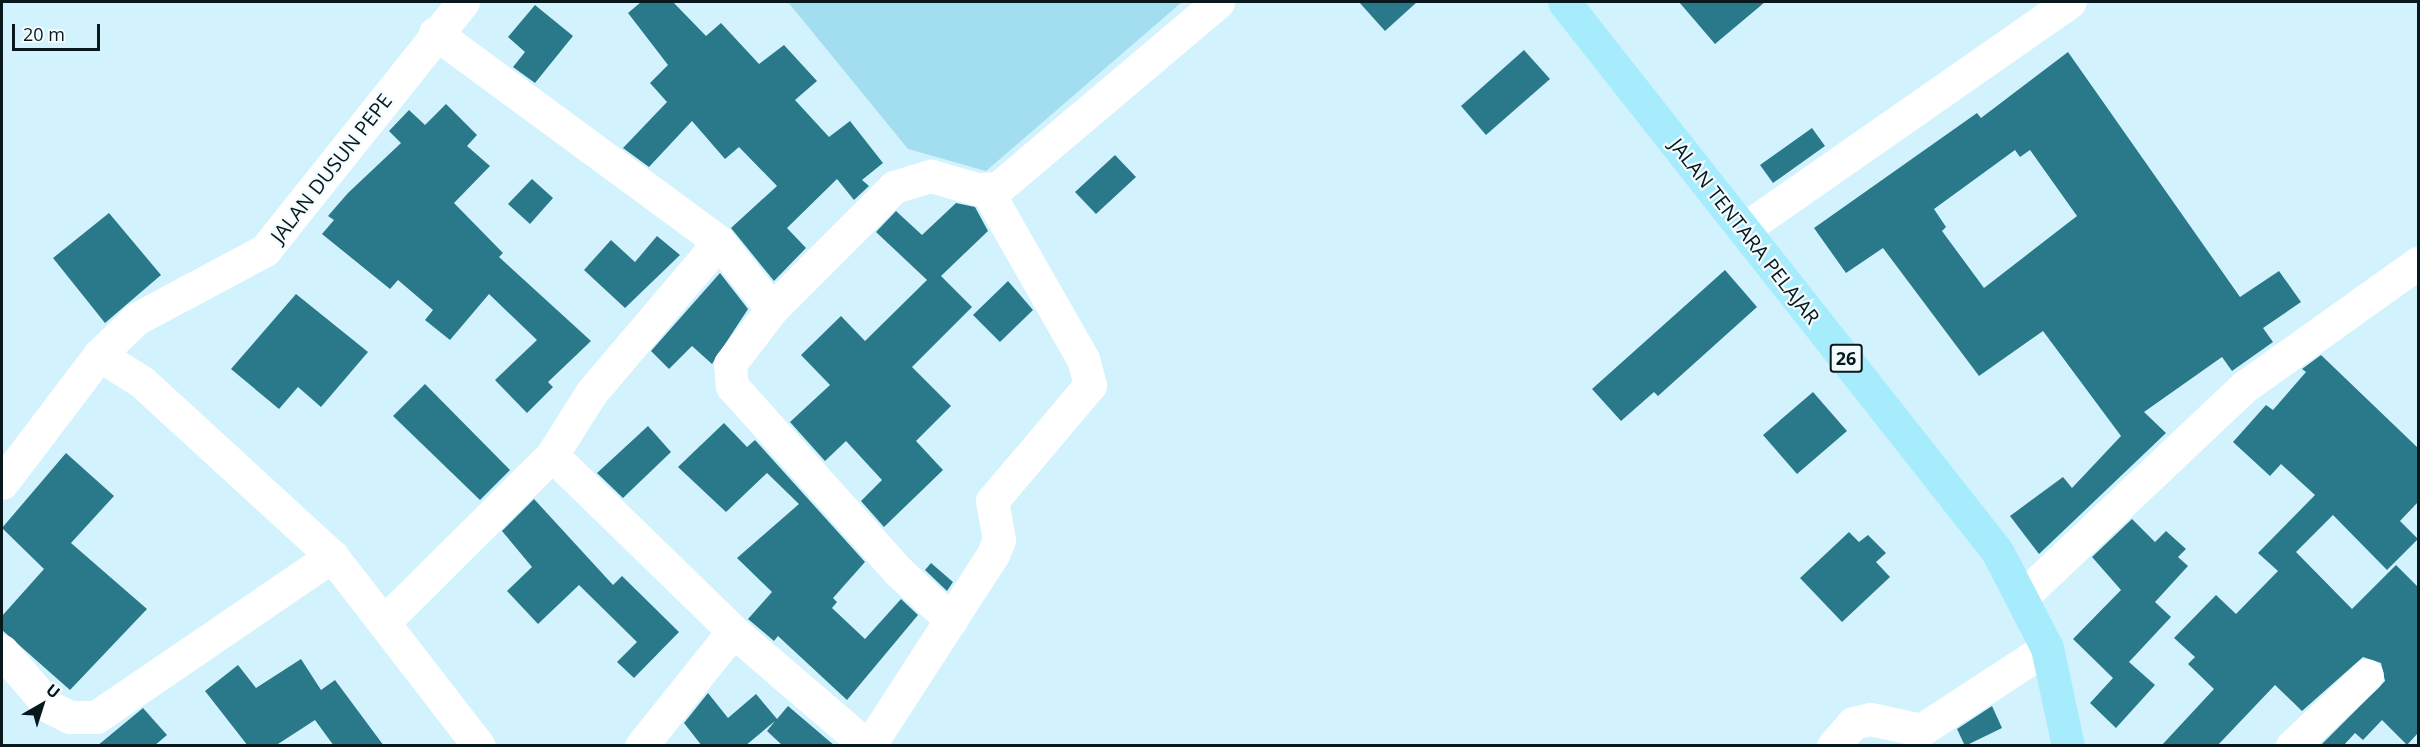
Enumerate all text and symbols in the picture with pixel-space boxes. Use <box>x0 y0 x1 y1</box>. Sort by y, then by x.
scale bar <box>15 12 104 50</box>
text: 20 m <box>23 22 65 46</box>
street label: JALAN DUSUN PEPE <box>265 89 397 247</box>
street label: JALAN TENTARA PELAJAR <box>1665 133 1825 329</box>
road number: 26 <box>1830 343 1862 373</box>
north arrow <box>12 675 72 735</box>
text: U <box>42 679 65 703</box>

